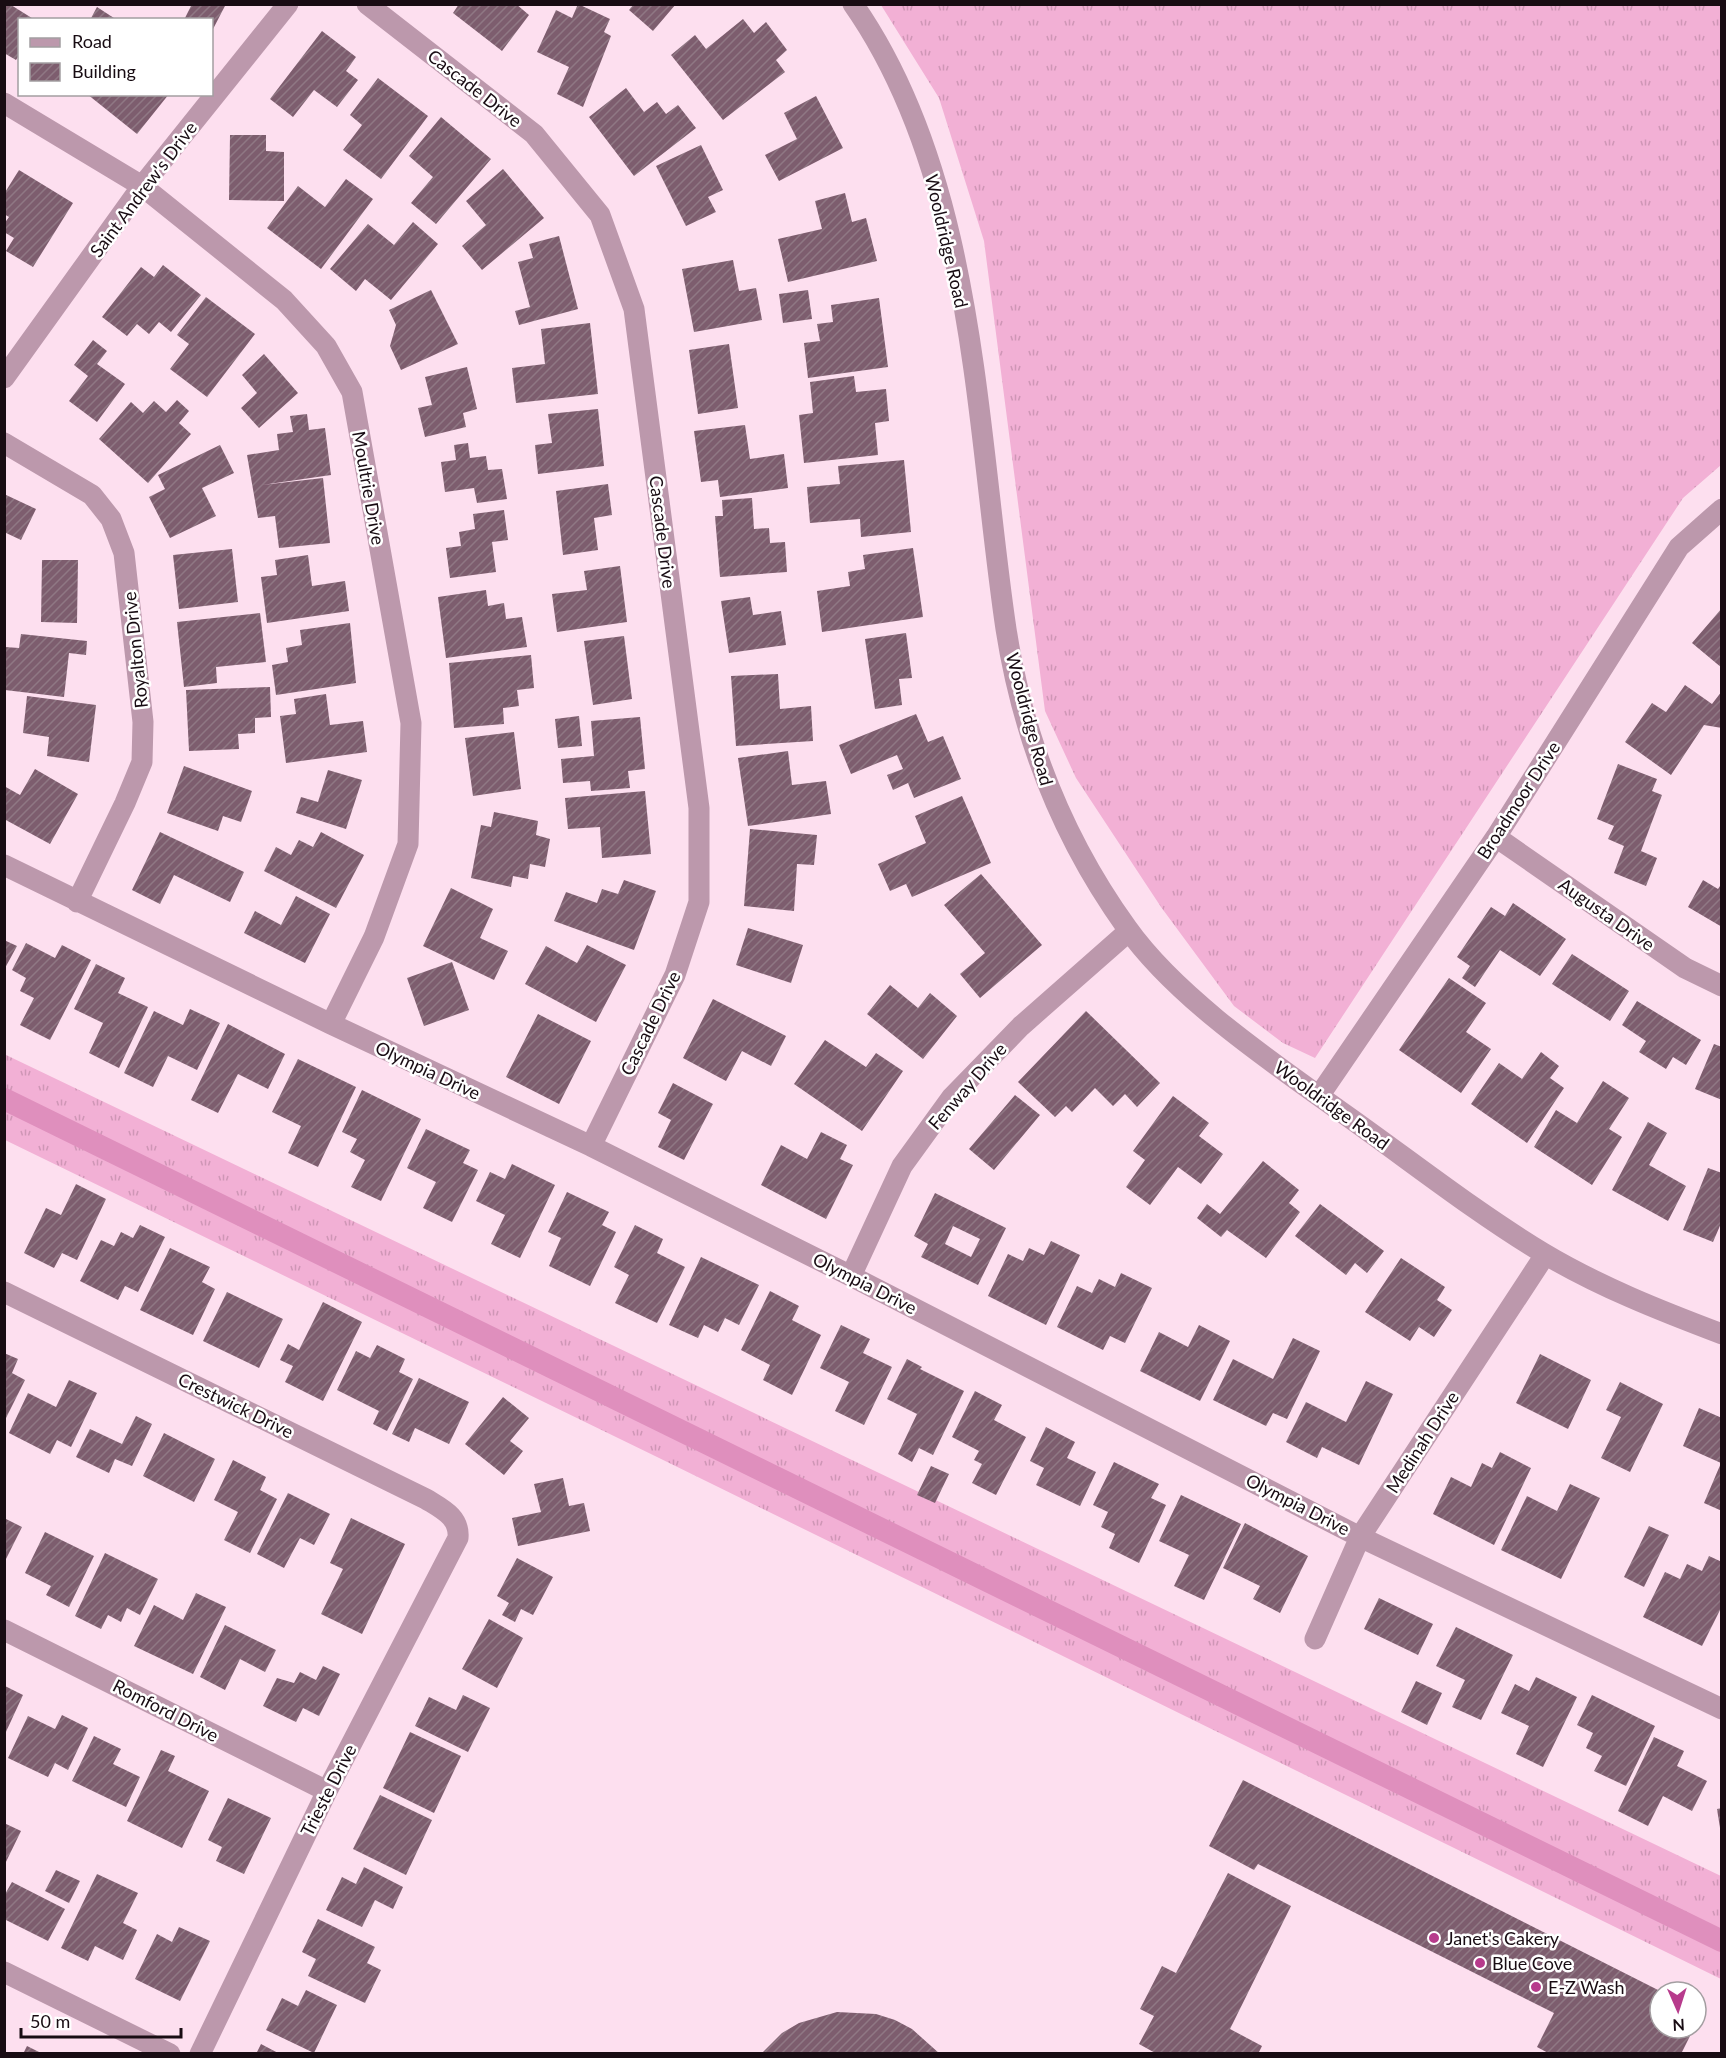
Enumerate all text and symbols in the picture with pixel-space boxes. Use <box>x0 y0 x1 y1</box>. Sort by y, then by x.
legend <box>18 18 213 96</box>
text: Road <box>72 30 112 52</box>
street label: Cascade Drive <box>424 44 526 132</box>
text: Building <box>72 60 136 82</box>
street label: Saint Andrew's Drive <box>85 117 201 261</box>
street label: Wooldridge Road <box>921 172 973 310</box>
street label: Moultrie Drive <box>348 429 390 547</box>
street label: Cascade Drive <box>645 474 681 590</box>
street label: Royalton Drive <box>118 591 152 709</box>
street label: Wooldridge Road <box>1002 650 1058 788</box>
street label: Broadmoor Drive <box>1472 737 1564 863</box>
street label: Augusta Drive <box>1555 873 1659 955</box>
street label: Cascade Drive <box>615 967 685 1079</box>
street label: Olympia Drive <box>372 1036 484 1104</box>
street label: Fenway Drive <box>923 1038 1011 1134</box>
street label: Wooldridge Road <box>1270 1056 1394 1154</box>
street label: Olympia Drive <box>809 1247 921 1319</box>
street label: Crestwick Drive <box>175 1368 297 1442</box>
street label: Medinah Drive <box>1381 1387 1463 1497</box>
street label: Olympia Drive <box>1242 1468 1354 1540</box>
street label: Romford Drive <box>110 1674 222 1746</box>
street label: Trieste Drive <box>295 1740 361 1840</box>
place label: Janet's Cakery <box>1446 1927 1560 1949</box>
marker: Janet's Cakery <box>1427 1931 1441 1945</box>
place label: Blue Cove <box>1492 1952 1572 1974</box>
marker: Blue Cove <box>1473 1956 1487 1970</box>
place label: E-Z Wash <box>1548 1976 1625 1998</box>
marker: E-Z Wash <box>1529 1980 1543 1994</box>
north arrow <box>1648 1980 1708 2040</box>
scale bar <box>21 2001 182 2039</box>
text: 50 m <box>30 2010 70 2032</box>
text: N <box>1672 2016 1685 2035</box>

